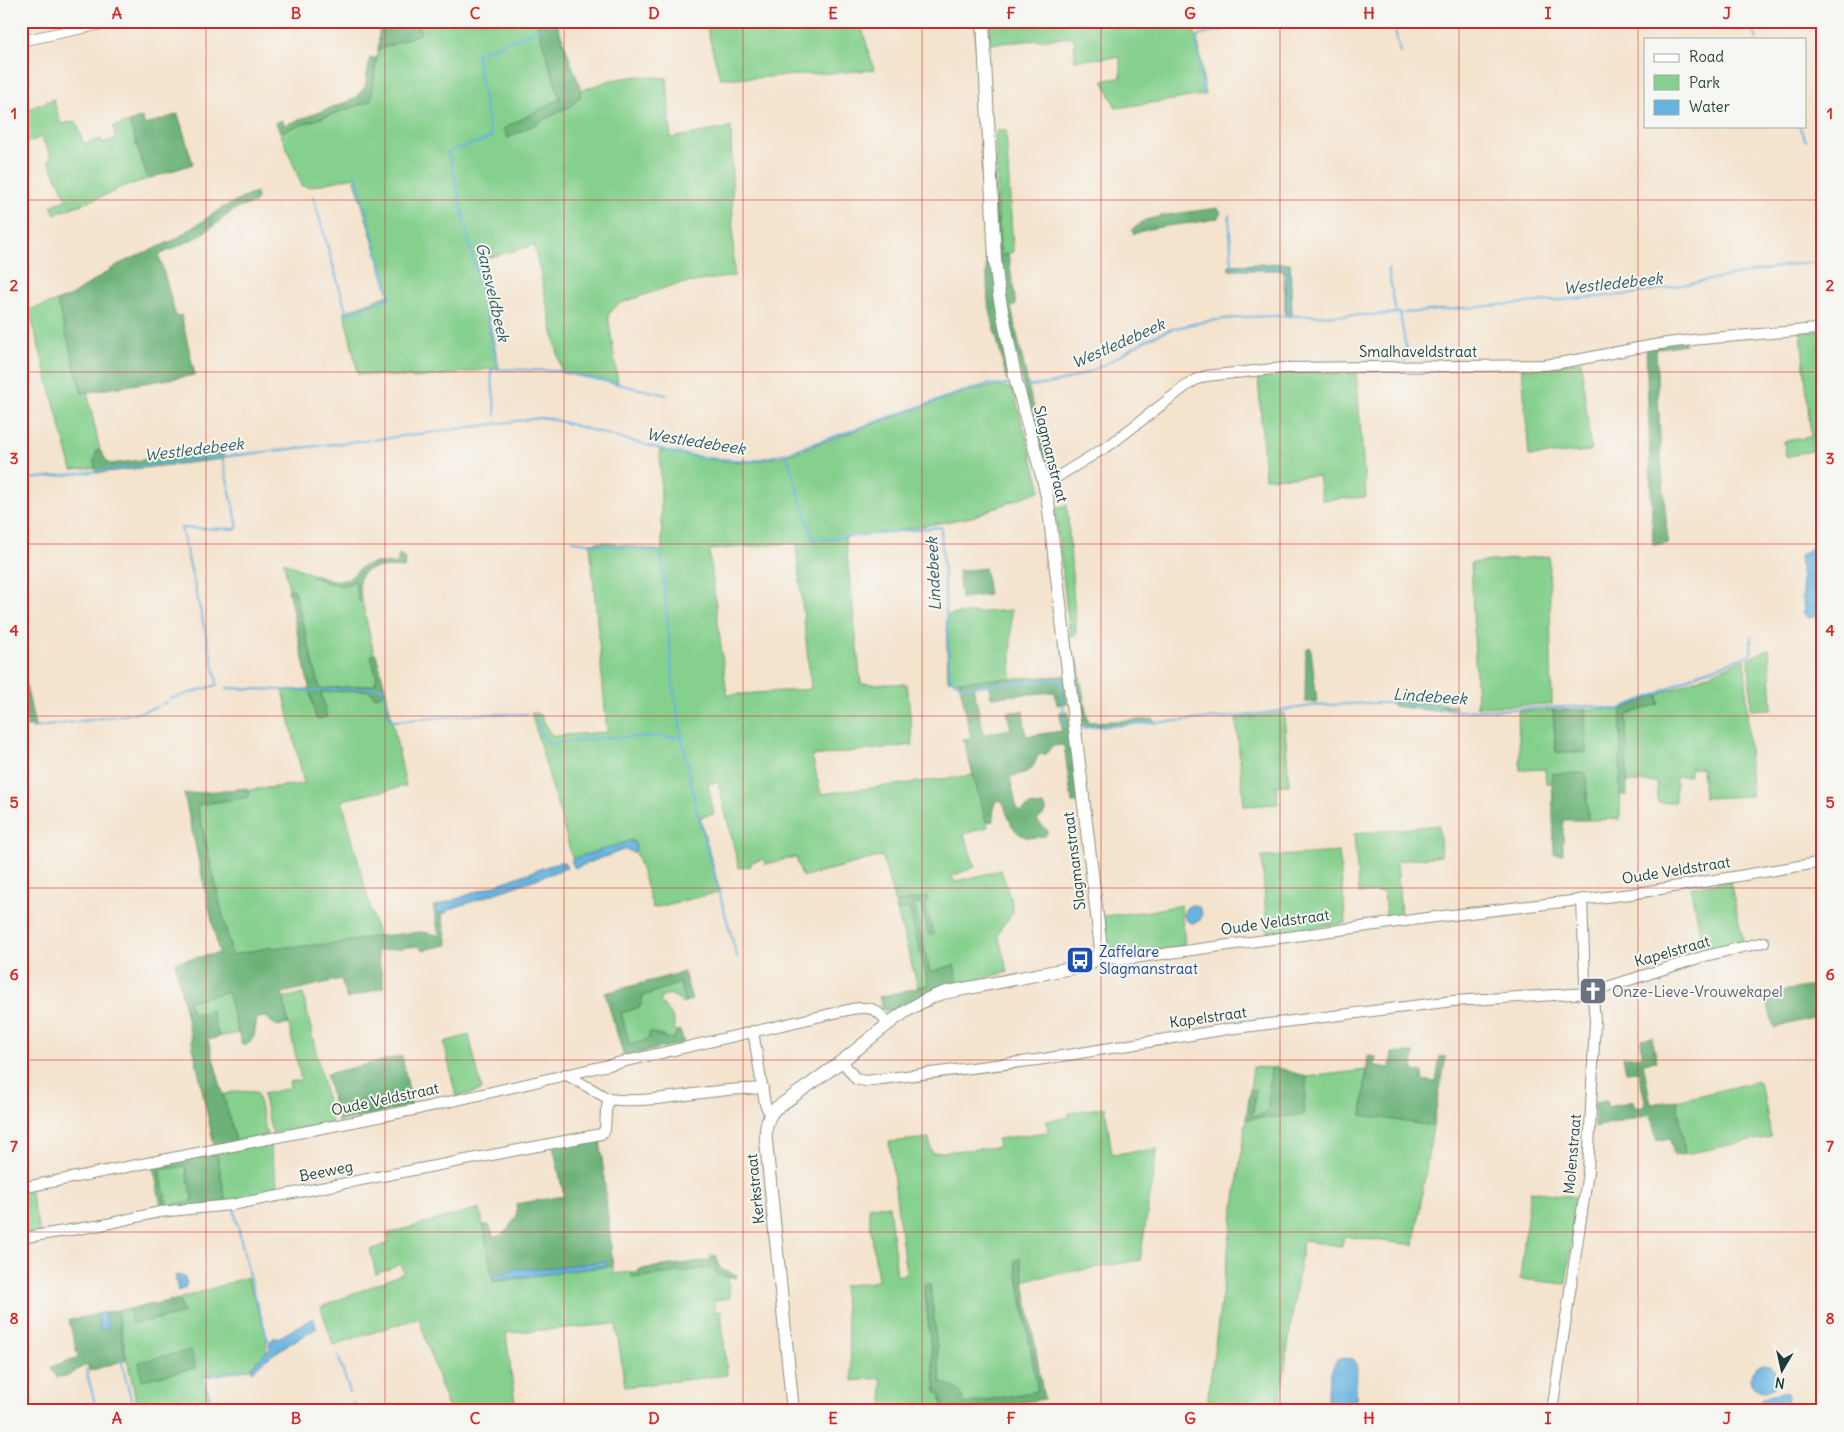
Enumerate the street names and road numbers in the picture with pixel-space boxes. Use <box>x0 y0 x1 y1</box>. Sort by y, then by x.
street label: Smalhaveldstraat <box>1359 342 1477 361</box>
street label: Slagmanstraat <box>1030 404 1072 504</box>
street label: Slagmanstraat <box>1059 811 1089 911</box>
street label: Oude Veldstraat <box>1620 852 1732 888</box>
street label: Oude Veldstraat <box>1219 905 1331 939</box>
street label: Kapelstraat <box>1632 931 1712 971</box>
street label: Kapelstraat <box>1168 1002 1248 1032</box>
street label: Oude Veldstraat <box>329 1078 441 1120</box>
street label: Molenstraat <box>1559 1113 1585 1195</box>
street label: Kerkstraat <box>742 1153 768 1225</box>
street label: Beeweg <box>298 1156 354 1186</box>

